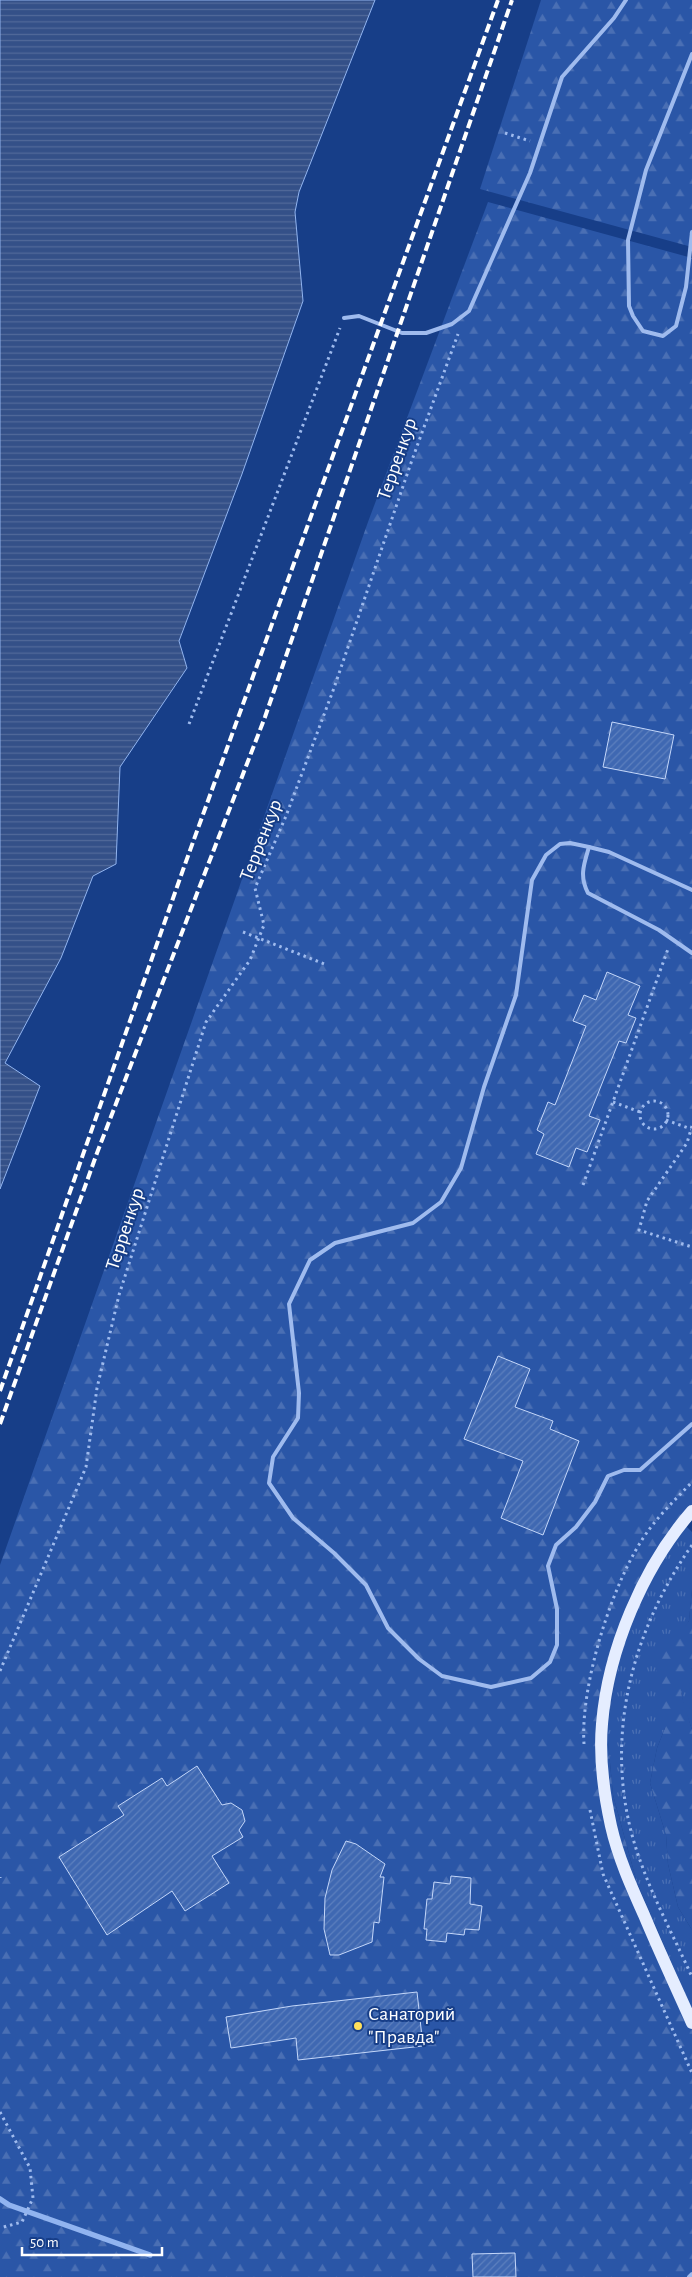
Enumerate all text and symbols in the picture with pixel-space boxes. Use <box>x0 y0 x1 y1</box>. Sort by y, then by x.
street label: Терренкур <box>374 415 420 503</box>
street label: Терренкур <box>236 797 286 883</box>
street label: Терренкур <box>102 1185 148 1273</box>
place label: Санаторий "Правда" <box>368 2004 455 2047</box>
marker: Санаторий "Правда" <box>352 2020 364 2032</box>
scale bar <box>22 2224 162 2256</box>
text: 50 m <box>30 2235 59 2250</box>

